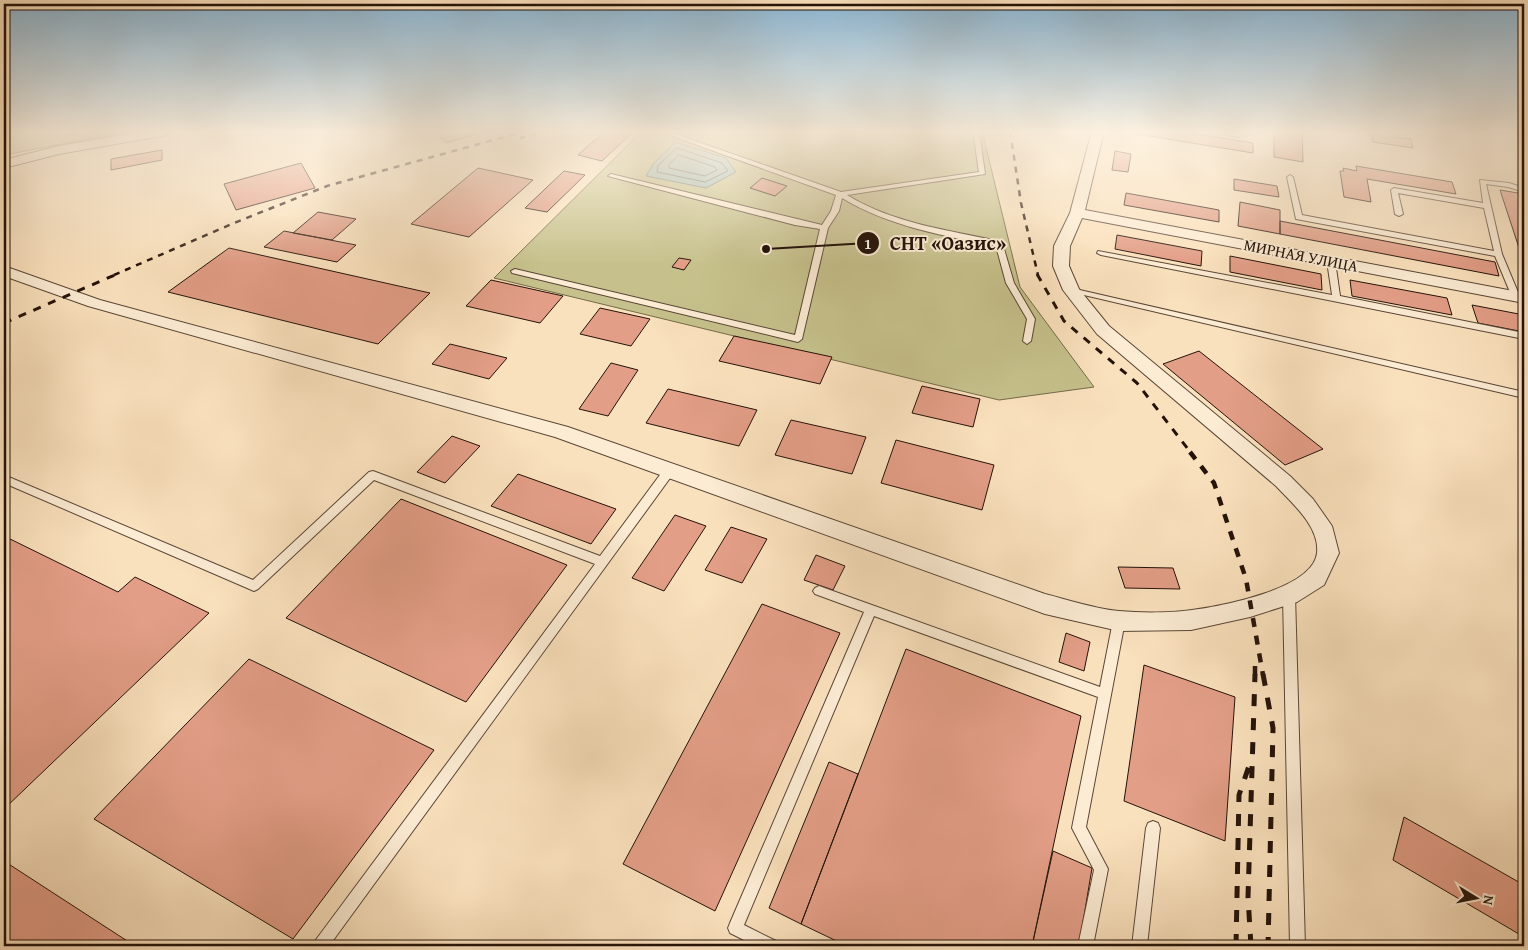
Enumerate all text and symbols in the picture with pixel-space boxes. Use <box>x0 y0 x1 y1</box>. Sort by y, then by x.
callout: СНТ «Оазис» <box>855 226 1017 261</box>
text: СНТ «Оазис» <box>890 228 1006 257</box>
street label: МИРНАЯ УЛИЦА <box>1242 232 1360 278</box>
text: 1 <box>864 233 872 254</box>
north arrow <box>1450 872 1500 922</box>
text: N <box>1478 894 1499 907</box>

